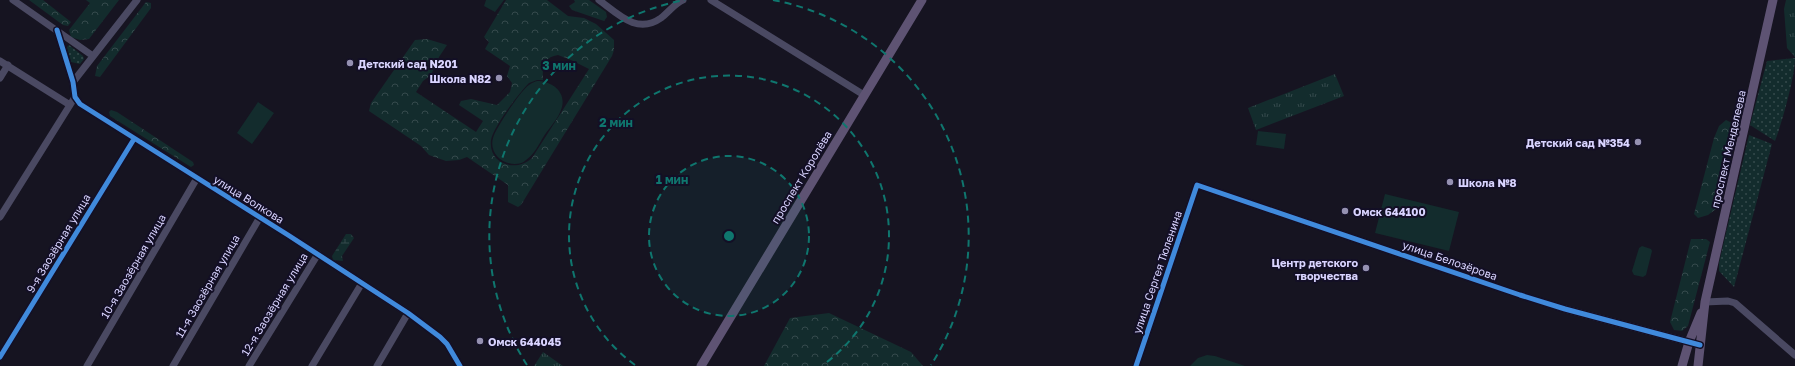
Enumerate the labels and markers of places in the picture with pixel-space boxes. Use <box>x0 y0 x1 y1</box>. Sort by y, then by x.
place label: Детский сад N201 <box>358 57 458 70</box>
marker: Детский сад N201 <box>345 58 355 68</box>
place label: Школа N82 <box>430 72 491 85</box>
marker: Школа N82 <box>494 73 504 83</box>
place label: Детский сад №354 <box>1526 136 1630 149</box>
marker: Детский сад №354 <box>1633 137 1643 147</box>
place label: Школа №8 <box>1458 176 1517 189</box>
marker: Школа №8 <box>1445 177 1455 187</box>
place label: Омск 644100 <box>1353 205 1426 218</box>
marker: Омск 644100 <box>1340 206 1350 216</box>
centre of rings <box>722 229 736 243</box>
place label: Центр детского творчества <box>1272 256 1358 282</box>
marker: Центр детского творчества <box>1361 263 1371 273</box>
place label: Омск 644045 <box>488 335 562 348</box>
marker: Омск 644045 <box>475 336 485 346</box>

